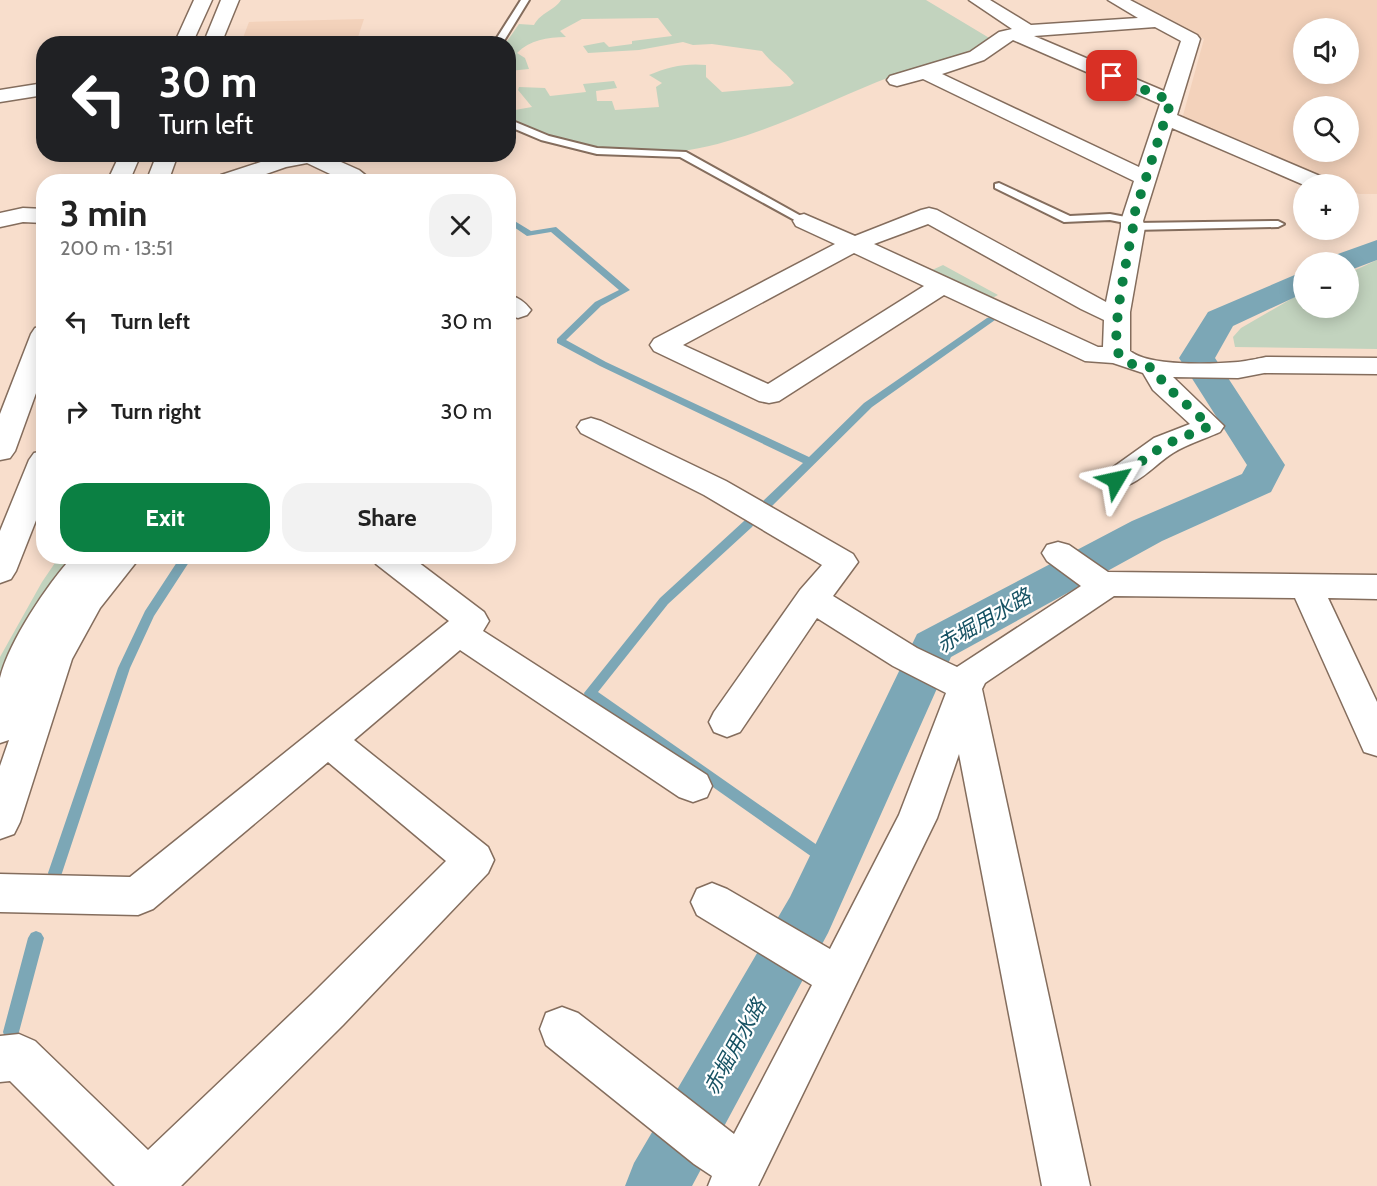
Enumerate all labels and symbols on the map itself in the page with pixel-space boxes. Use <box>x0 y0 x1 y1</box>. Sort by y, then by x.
pin <box>1086 50 1137 101</box>
position arrow <box>1084 448 1148 512</box>
water label: 赤堀用水路 <box>932 582 1037 658</box>
water label: 赤堀用水路 <box>698 993 772 1099</box>

